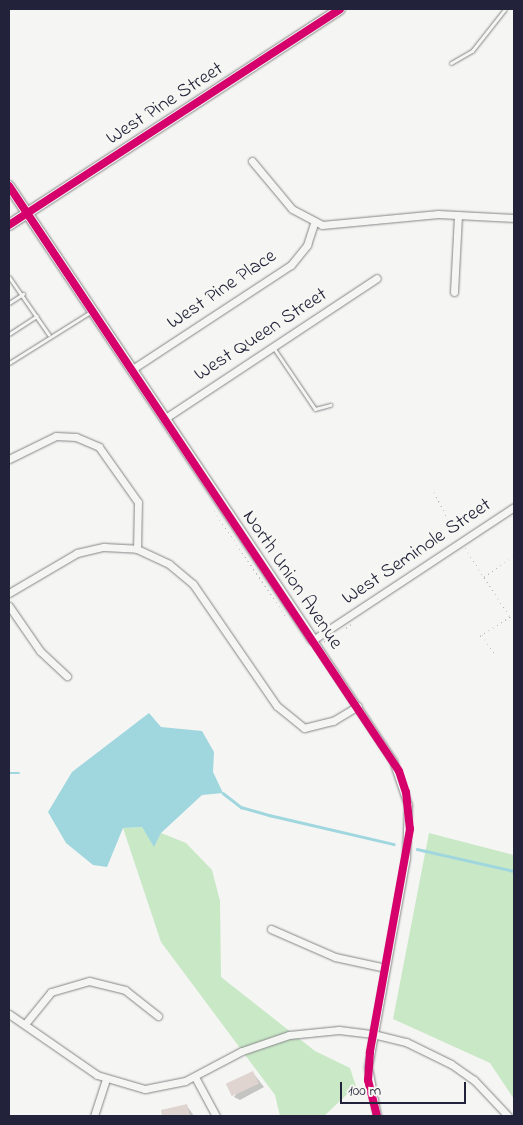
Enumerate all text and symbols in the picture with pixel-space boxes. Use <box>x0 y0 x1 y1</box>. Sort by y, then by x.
street label: West Pine Street <box>102 57 228 151</box>
street label: West Pine Place <box>163 245 281 335</box>
street label: West Queen Street <box>190 283 332 387</box>
street label: West Seminole Street <box>338 493 496 611</box>
street label: North Union Avenue <box>237 506 347 654</box>
scale bar <box>343 1072 469 1104</box>
text: 100 m <box>348 1080 381 1102</box>

